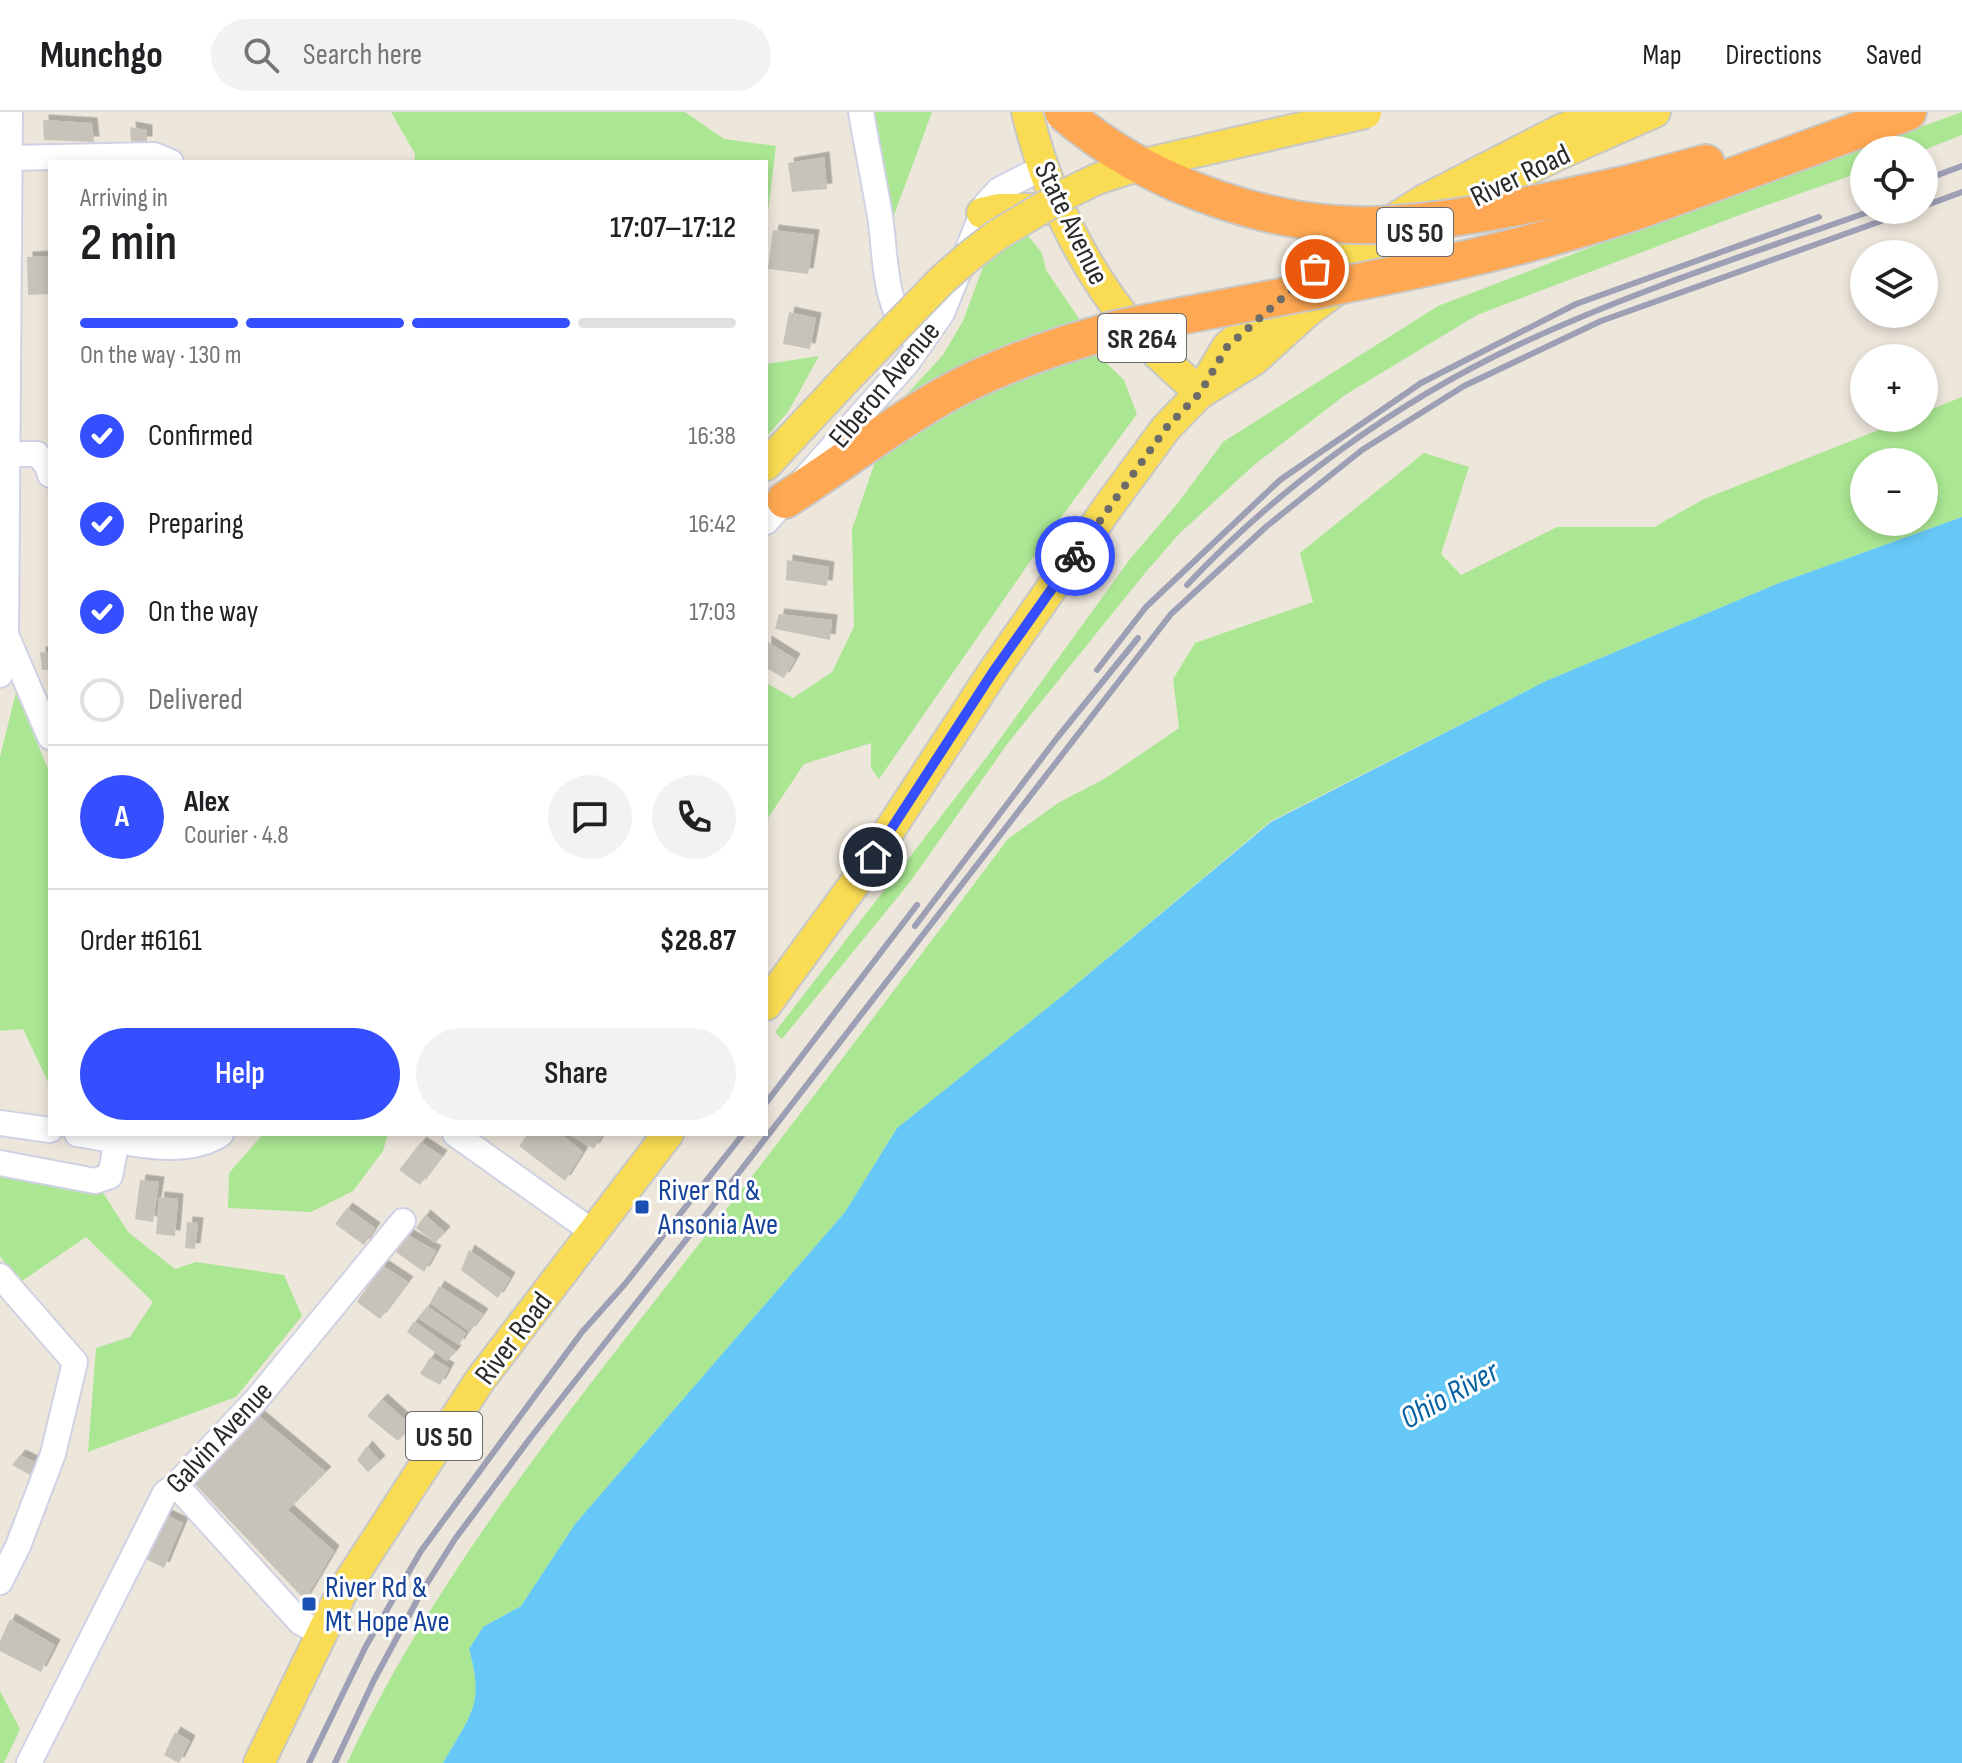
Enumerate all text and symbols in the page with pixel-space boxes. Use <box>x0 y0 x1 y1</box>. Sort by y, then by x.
search box <box>211 19 771 91</box>
text: Munchgo <box>40 33 163 78</box>
icon: search <box>239 33 283 77</box>
text: Search here <box>303 37 422 73</box>
text: Map <box>1643 39 1682 72</box>
text: Directions <box>1726 39 1822 72</box>
text: Saved <box>1866 39 1922 72</box>
street label: River Road <box>1465 136 1576 215</box>
map controls <box>1850 136 1938 536</box>
button: locate <box>1850 136 1938 224</box>
street label: State Avenue <box>1026 156 1116 291</box>
text: Arriving in <box>80 183 168 214</box>
road number: US 50 <box>1377 208 1453 256</box>
text: 17:07–17:12 <box>610 210 736 246</box>
text: 2 min <box>80 212 177 275</box>
pin <box>1281 235 1349 303</box>
button: layers <box>1850 240 1938 328</box>
icon: bag <box>1293 247 1337 291</box>
street label: Elberon Avenue <box>821 314 948 455</box>
road number: SR 264 <box>1098 314 1186 362</box>
text: On the way · 130 m <box>80 340 242 371</box>
button: + <box>1850 344 1938 432</box>
icon: check <box>80 414 124 458</box>
text: Confirmed <box>148 418 253 454</box>
text: 16:38 <box>688 421 736 452</box>
button: − <box>1850 448 1938 536</box>
icon: check <box>80 502 124 546</box>
text: Preparing <box>148 506 244 542</box>
text: 16:42 <box>689 509 736 540</box>
courier <box>1035 516 1115 596</box>
icon: bike <box>1053 534 1097 578</box>
icon: check <box>80 590 124 634</box>
text: On the way <box>148 594 258 630</box>
text: 17:03 <box>689 597 736 628</box>
text: Delivered <box>148 682 243 718</box>
button: chat <box>548 775 632 859</box>
button: phone <box>652 775 736 859</box>
text: Alex <box>184 784 230 820</box>
text: A <box>115 799 129 835</box>
text: Courier · 4.8 <box>184 820 289 851</box>
pin <box>839 823 907 891</box>
icon: home <box>851 835 895 879</box>
text: Order #6161 <box>80 923 202 959</box>
text: $28.87 <box>660 923 736 959</box>
button: Help <box>80 1028 400 1120</box>
button: Share <box>416 1028 736 1120</box>
place label: River Rd & Ansonia Ave <box>657 1173 778 1243</box>
marker: River Rd & Ansonia Ave <box>633 1198 651 1216</box>
street label: River Road <box>467 1285 560 1392</box>
water label: Ohio River <box>1394 1352 1507 1438</box>
street label: Galvin Avenue <box>159 1374 281 1501</box>
road number: US 50 <box>406 1412 482 1460</box>
place label: River Rd & Mt Hope Ave <box>325 1570 450 1640</box>
marker: River Rd & Mt Hope Ave <box>300 1595 318 1613</box>

